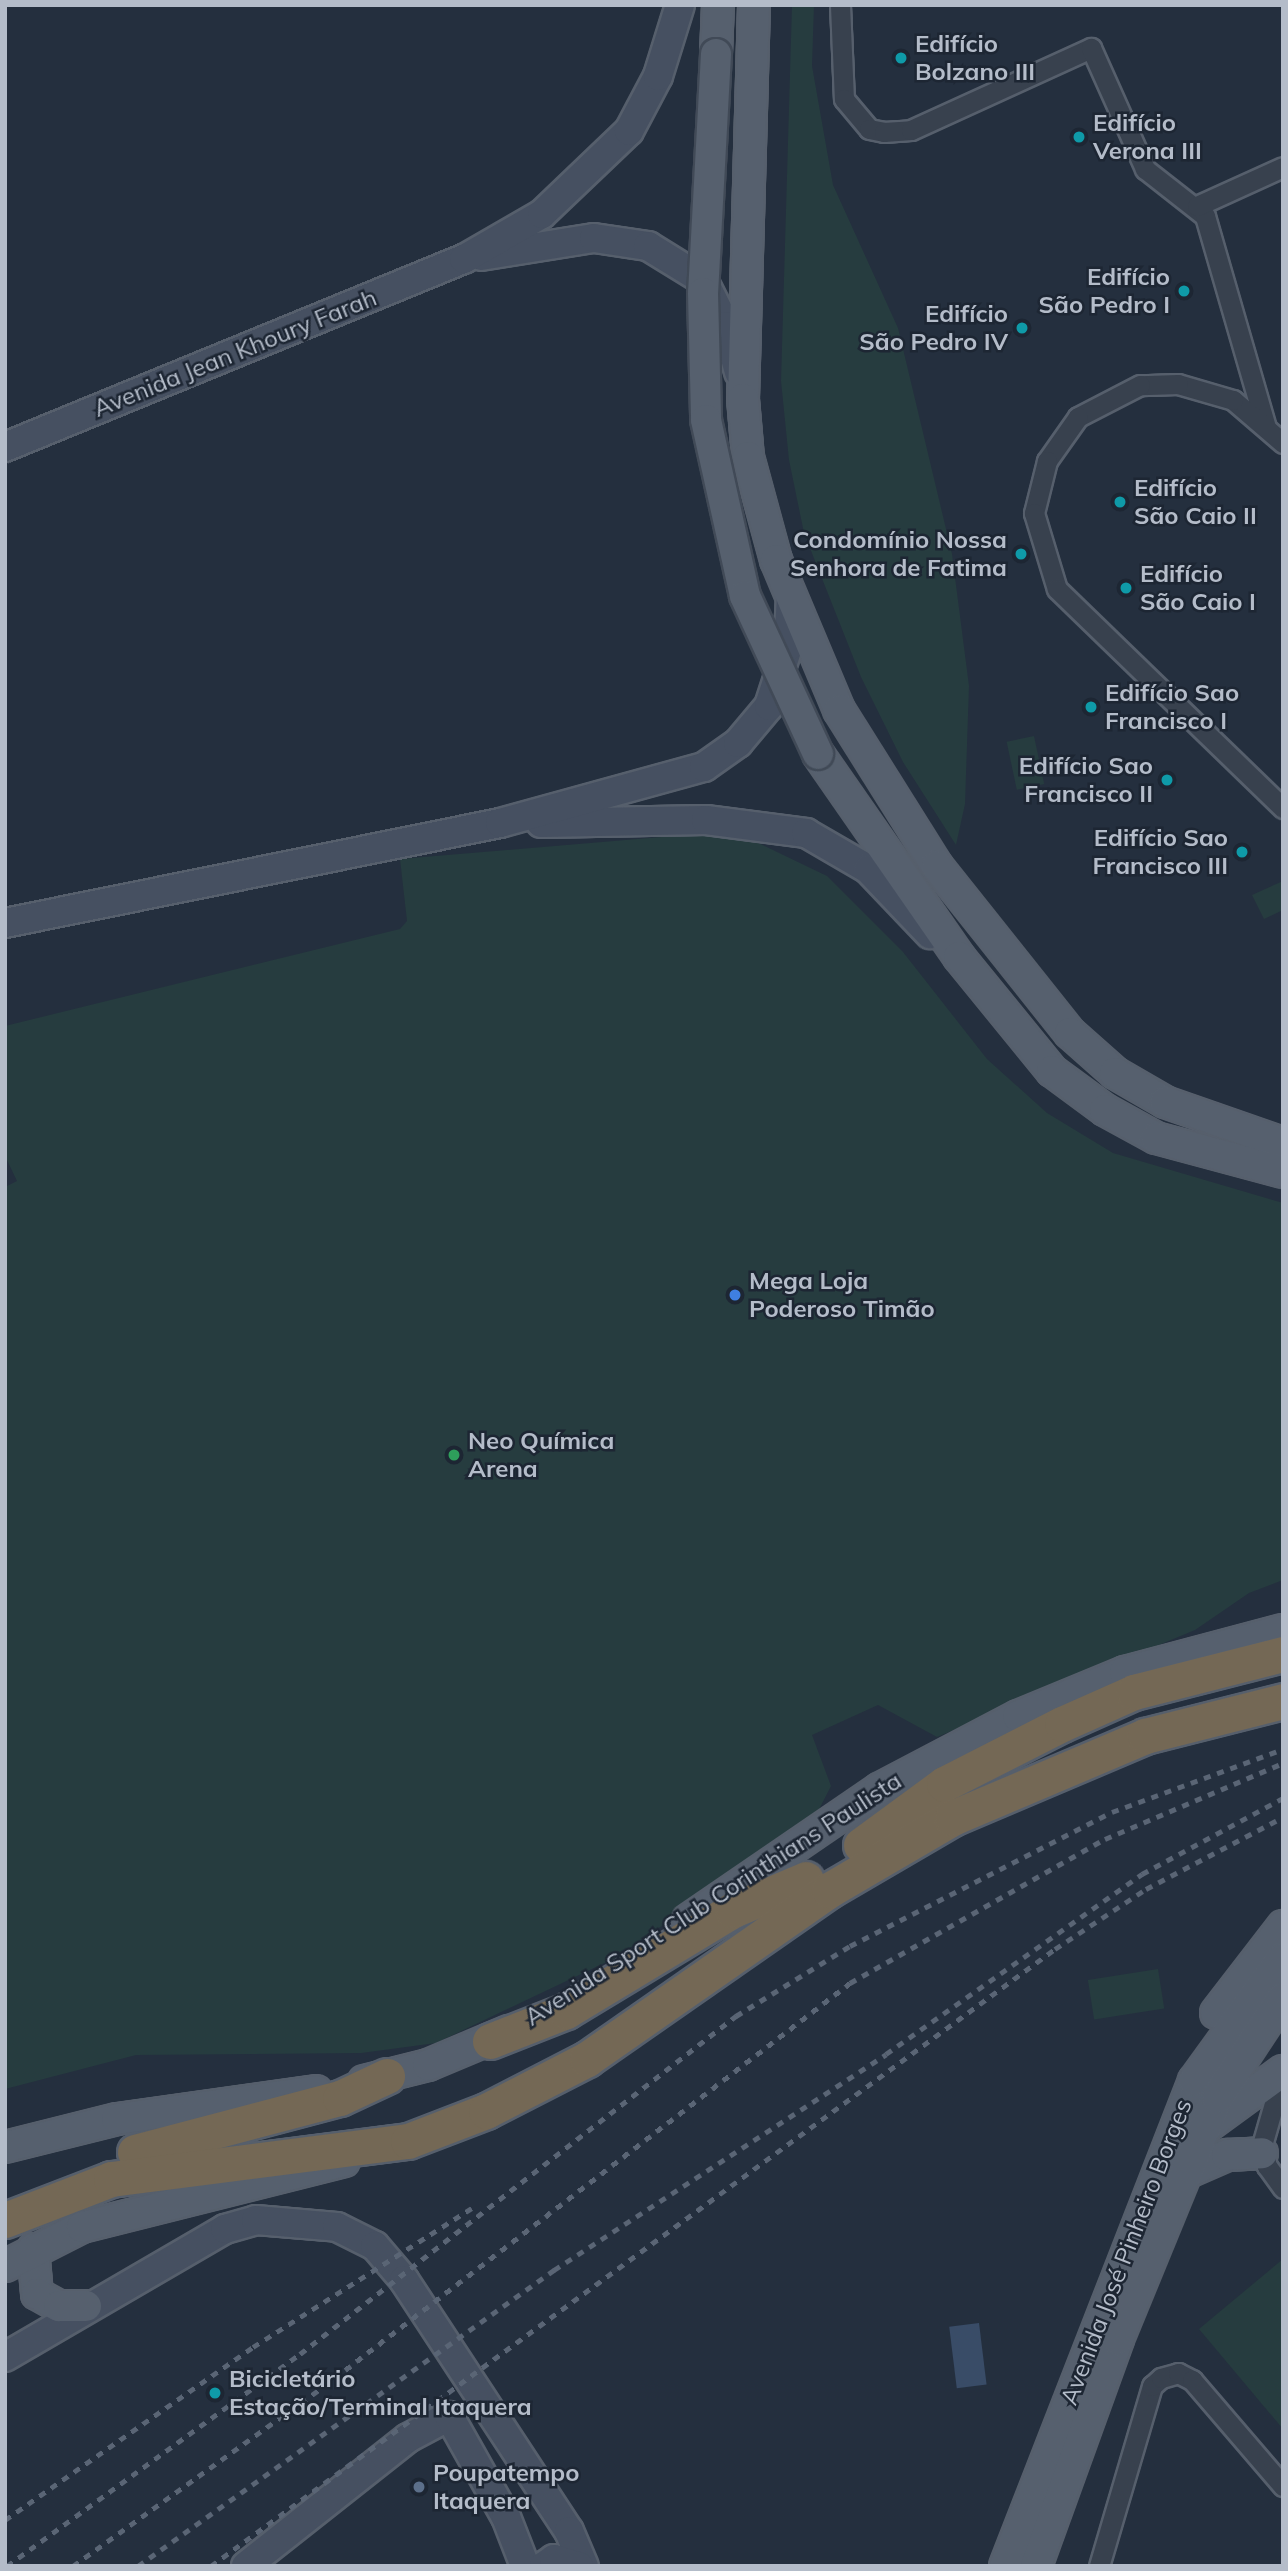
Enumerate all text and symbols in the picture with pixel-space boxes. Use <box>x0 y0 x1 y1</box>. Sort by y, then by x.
place label: Edifício Bolzano III <box>915 30 1035 86</box>
marker: Edifício Bolzano III <box>893 50 909 66</box>
place label: Edifício Verona III <box>1093 109 1202 165</box>
marker: Edifício Verona III <box>1071 129 1087 145</box>
place label: Edifício São Pedro I <box>1039 263 1170 319</box>
street label: Avenida Jean Khoury Farah <box>89 283 381 423</box>
marker: Edifício São Pedro I <box>1176 283 1192 299</box>
place label: Edifício São Pedro IV <box>859 300 1008 356</box>
marker: Edifício São Pedro IV <box>1014 320 1030 336</box>
place label: Edifício São Caio II <box>1134 474 1257 530</box>
marker: Edifício São Caio II <box>1112 494 1128 510</box>
place label: Condomínio Nossa Senhora de Fatima <box>790 526 1007 582</box>
marker: Condomínio Nossa Senhora de Fatima <box>1013 546 1029 562</box>
place label: Edifício São Caio I <box>1140 560 1256 616</box>
marker: Edifício São Caio I <box>1118 580 1134 596</box>
place label: Edifício Sao Francisco I <box>1105 679 1239 735</box>
marker: Edifício Sao Francisco I <box>1083 699 1099 715</box>
place label: Edifício Sao Francisco II <box>1019 752 1153 808</box>
marker: Edifício Sao Francisco II <box>1159 772 1175 788</box>
place label: Edifício Sao Francisco III <box>1092 824 1228 880</box>
marker: Edifício Sao Francisco III <box>1234 844 1250 860</box>
place label: Mega Loja Poderoso Timão <box>749 1267 935 1323</box>
marker: Mega Loja Poderoso Timão <box>727 1287 743 1303</box>
place label: Neo Química Arena <box>468 1427 614 1483</box>
marker: Neo Química Arena <box>446 1447 462 1463</box>
street label: Avenida Sport Club Corinthians Paulista <box>519 1766 907 2032</box>
street label: Avenida José Pinheiro Borges <box>1054 2095 1198 2409</box>
place label: Bicicletário Estação/Terminal Itaquera <box>229 2365 532 2421</box>
marker: Bicicletário Estação/Terminal Itaquera <box>207 2385 223 2401</box>
place label: Poupatempo Itaquera <box>433 2459 579 2515</box>
marker: Poupatempo Itaquera <box>411 2479 427 2495</box>

